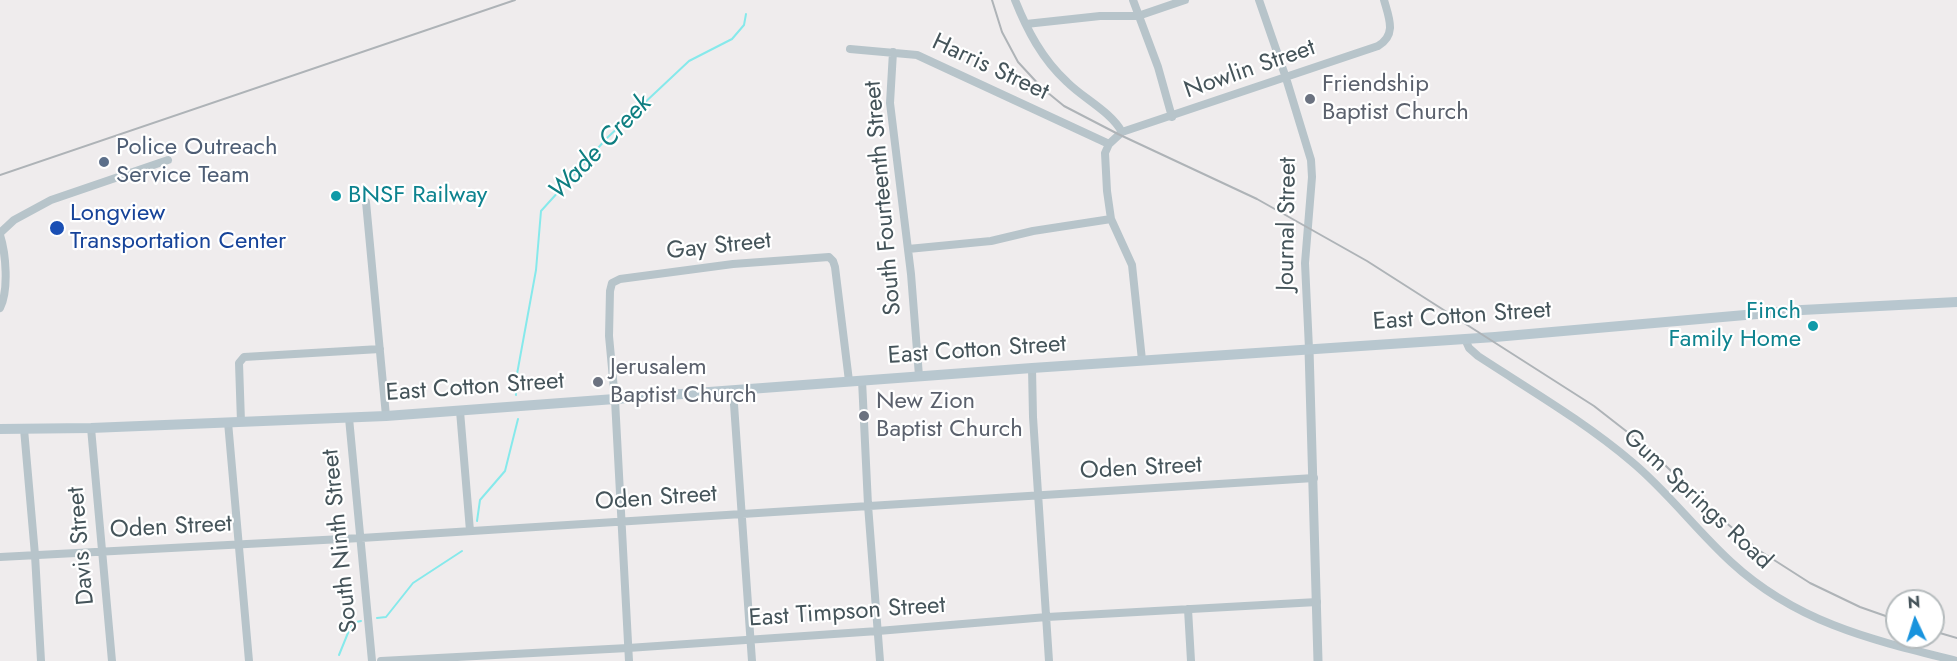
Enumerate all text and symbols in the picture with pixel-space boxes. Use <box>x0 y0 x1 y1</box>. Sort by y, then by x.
street label: Harris Street <box>927 28 1053 108</box>
street label: Nowlin Street <box>1181 34 1319 106</box>
place label: Friendship Baptist Church <box>1322 71 1469 127</box>
street label: South Fourteenth Street <box>859 79 909 317</box>
water label: Wade Creek <box>543 89 659 207</box>
marker: Friendship Baptist Church <box>1303 92 1317 106</box>
place label: Police Outreach Service Team <box>116 134 277 190</box>
marker: Police Outreach Service Team <box>97 155 111 169</box>
street label: Journal Street <box>1272 157 1304 291</box>
place label: BNSF Railway <box>348 182 487 210</box>
marker: BNSF Railway <box>329 189 343 203</box>
place label: Longview Transportation Center <box>70 200 286 256</box>
marker: Longview Transportation Center <box>48 219 66 237</box>
street label: Gay Street <box>665 227 773 267</box>
street label: East Cotton Street <box>1372 296 1552 338</box>
place label: Finch Family Home <box>1669 298 1801 354</box>
marker: Finch Family Home <box>1806 319 1820 333</box>
street label: East Cotton Street <box>887 330 1067 372</box>
place label: Jerusalem Baptist Church <box>610 354 757 410</box>
street label: East Cotton Street <box>385 367 565 409</box>
marker: Jerusalem Baptist Church <box>591 375 605 389</box>
place label: New Zion Baptist Church <box>876 388 1023 444</box>
marker: New Zion Baptist Church <box>857 409 871 423</box>
street label: Gum Springs Road <box>1616 424 1778 576</box>
street label: South Ninth Street <box>317 448 365 634</box>
street label: Oden Street <box>1079 451 1203 487</box>
street label: Oden Street <box>594 480 718 518</box>
street label: Davis Street <box>62 486 102 606</box>
street label: Oden Street <box>109 510 233 546</box>
north arrow <box>1885 589 1945 649</box>
text: N <box>1907 591 1921 614</box>
street label: East Timpson Street <box>748 592 946 634</box>

